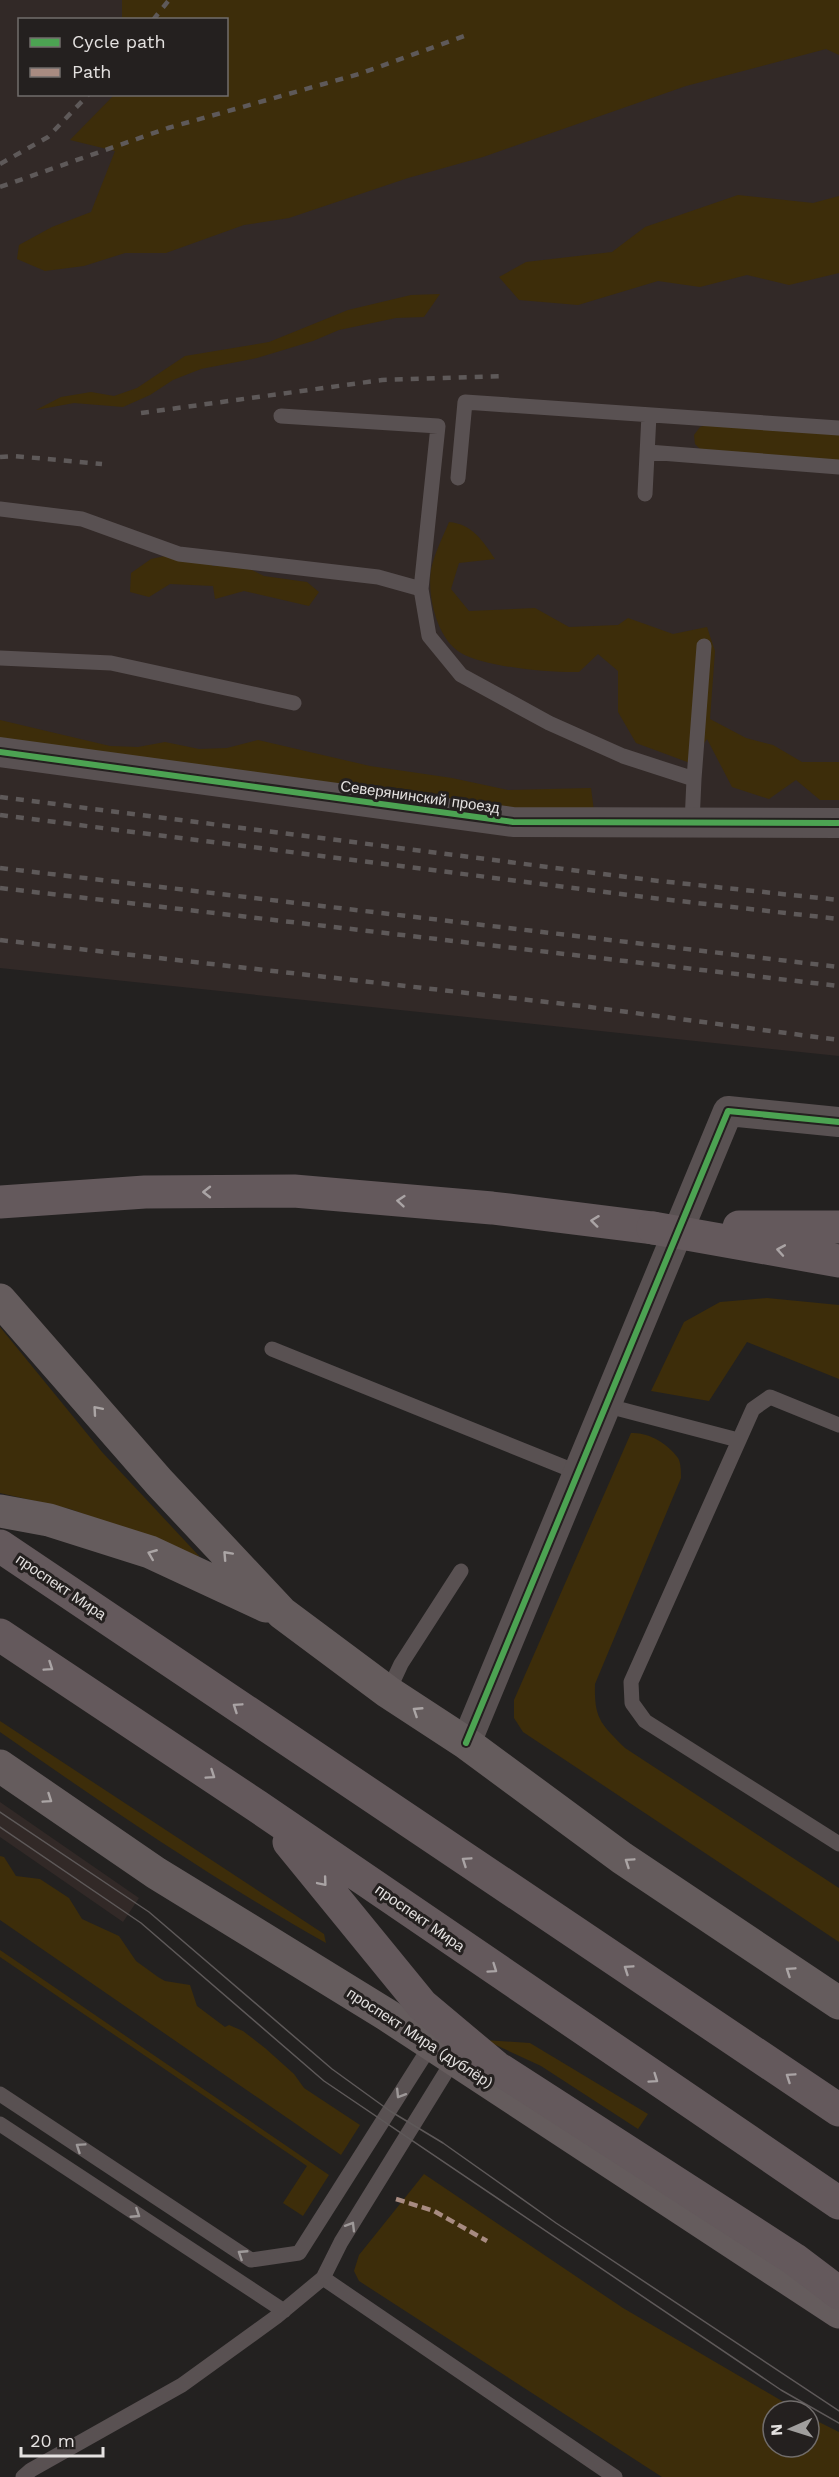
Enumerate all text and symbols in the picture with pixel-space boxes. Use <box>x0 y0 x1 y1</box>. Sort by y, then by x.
legend <box>18 18 228 96</box>
text: Cycle path <box>72 31 166 52</box>
text: Path <box>72 61 112 82</box>
street label: Северянинский проезд <box>339 777 501 817</box>
one-way arrow <box>202 1186 211 1198</box>
one-way arrow <box>397 1195 406 1208</box>
one-way arrow <box>591 1215 600 1227</box>
one-way arrow <box>777 1245 786 1257</box>
one-way arrow <box>93 1406 104 1417</box>
one-way arrow <box>147 1549 158 1561</box>
street label: проспект Мира <box>12 1550 110 1624</box>
one-way arrow <box>224 1551 235 1562</box>
one-way arrow <box>42 1660 53 1671</box>
one-way arrow <box>232 1703 243 1714</box>
one-way arrow <box>412 1707 423 1718</box>
one-way arrow <box>205 1768 215 1780</box>
one-way arrow <box>42 1792 53 1803</box>
one-way arrow <box>462 1856 472 1868</box>
one-way arrow <box>624 1858 635 1869</box>
one-way arrow <box>316 1875 327 1886</box>
street label: проспект Мира <box>372 1881 469 1956</box>
one-way arrow <box>487 1962 498 1973</box>
one-way arrow <box>624 1965 635 1976</box>
one-way arrow <box>786 1967 797 1978</box>
street label: проспект Мира (дублёр) <box>344 1984 496 2092</box>
one-way arrow <box>647 2072 658 2083</box>
one-way arrow <box>786 2073 797 2084</box>
one-way arrow <box>396 2088 408 2098</box>
one-way arrow <box>76 2142 86 2154</box>
one-way arrow <box>130 2206 141 2217</box>
one-way arrow <box>343 2222 354 2233</box>
one-way arrow <box>238 2251 249 2262</box>
north arrow <box>761 2399 821 2459</box>
scale bar <box>21 2420 104 2458</box>
text: N <box>767 2423 786 2436</box>
text: 20 m <box>30 2430 75 2451</box>

